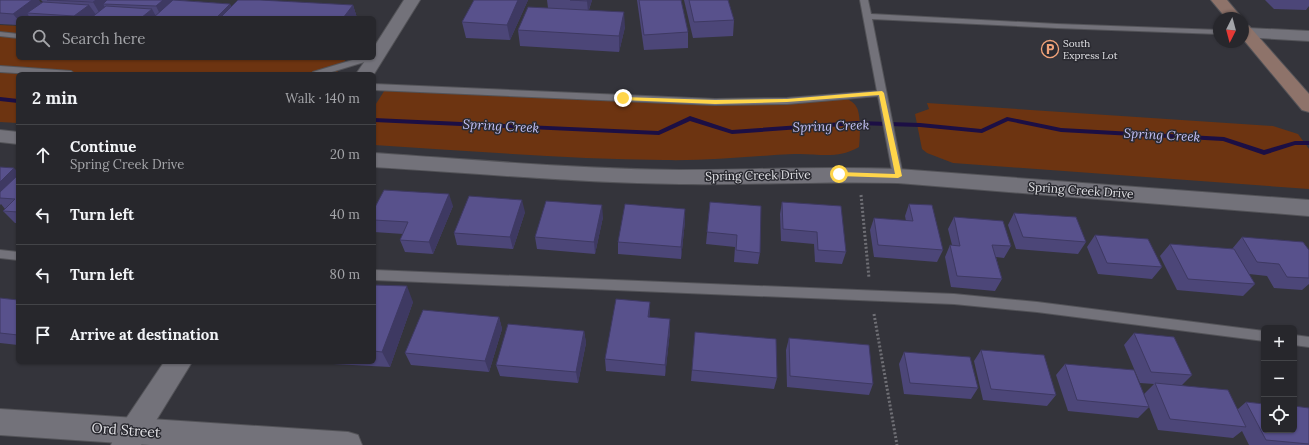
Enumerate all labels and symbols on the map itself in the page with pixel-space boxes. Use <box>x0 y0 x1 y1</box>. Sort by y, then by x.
north arrow <box>1213 12 1249 48</box>
place label: South Express Lot <box>1063 37 1118 62</box>
parking icon: South Express Lot <box>1040 39 1060 59</box>
route end <box>614 89 632 107</box>
water label: Spring Creek <box>462 116 540 137</box>
water label: Spring Creek <box>792 116 870 136</box>
water label: Spring Creek <box>1123 125 1201 146</box>
route start <box>830 165 848 183</box>
street label: Spring Creek Drive <box>705 167 811 183</box>
street label: Spring Creek Drive <box>1028 179 1135 201</box>
street label: Ord Street <box>91 419 162 441</box>

